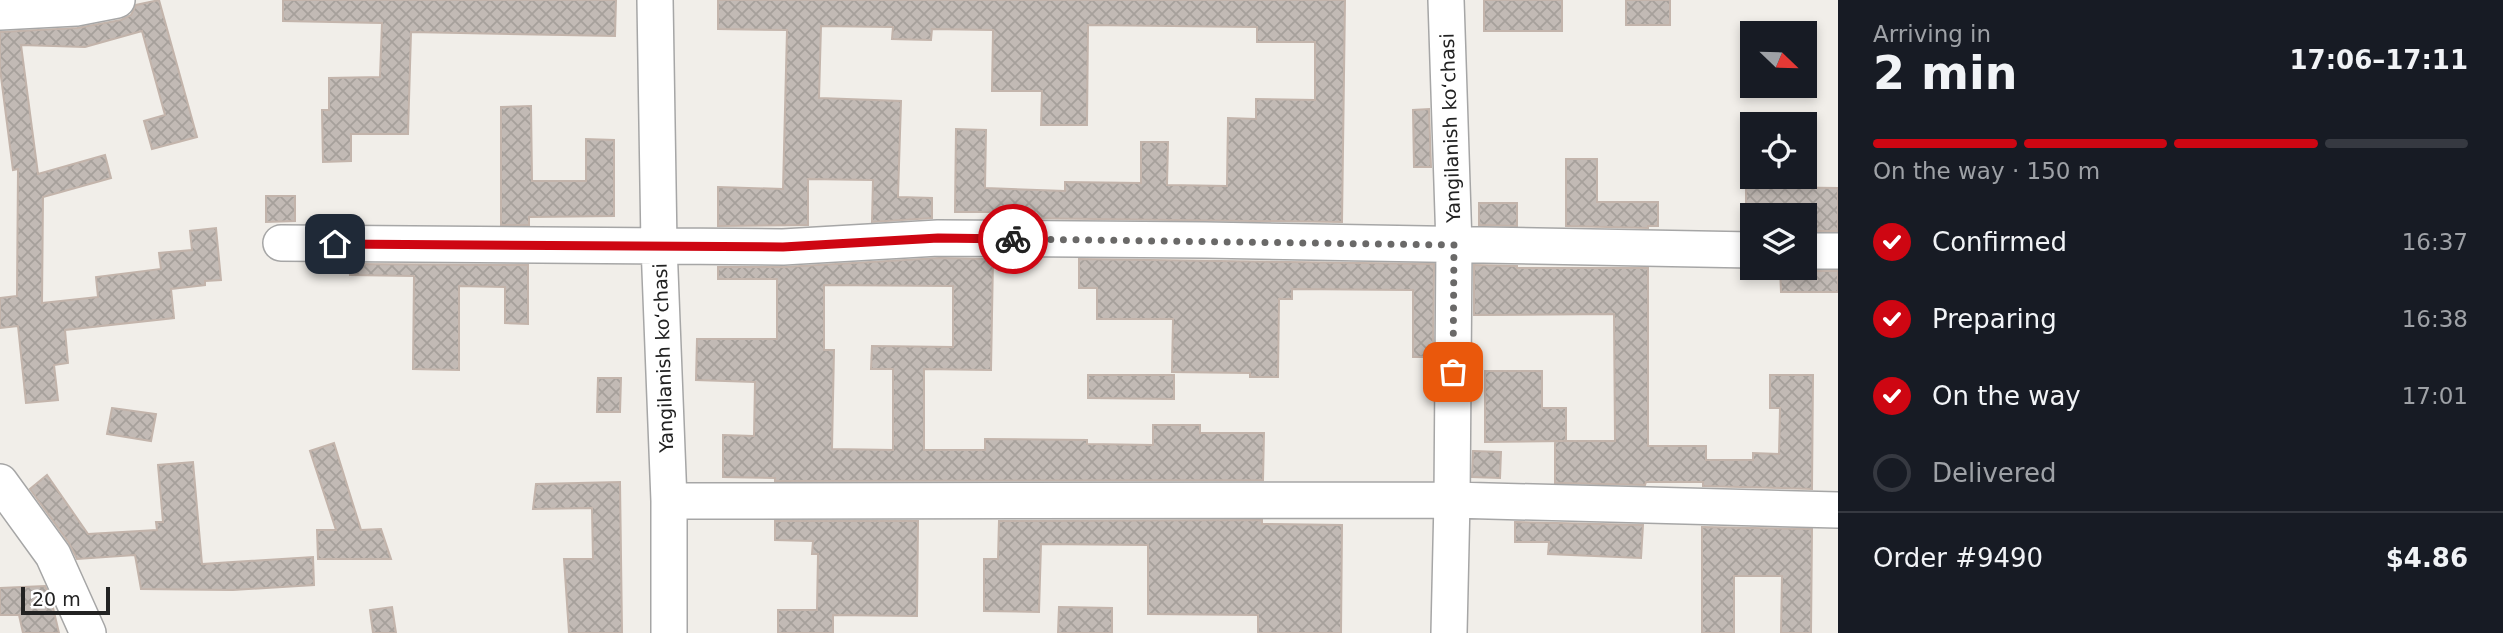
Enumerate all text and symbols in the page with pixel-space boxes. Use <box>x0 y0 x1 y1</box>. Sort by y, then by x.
north arrow <box>1740 21 1816 98</box>
map controls <box>1740 21 1817 280</box>
text: Arriving in <box>1873 21 1991 47</box>
street label: Yangilanish koʻchasi <box>1436 33 1464 224</box>
text: 17:06–17:11 <box>2289 45 2468 75</box>
text: 2 min <box>1873 46 2017 100</box>
button: locate <box>1740 112 1817 189</box>
text: On the way · 150 m <box>1873 158 2100 184</box>
button: layers <box>1740 203 1817 280</box>
courier <box>978 204 1048 274</box>
pin <box>305 214 365 274</box>
icon: bike <box>994 220 1032 258</box>
icon: check <box>1873 223 1911 261</box>
icon: home <box>316 225 354 263</box>
text: Confirmed <box>1932 227 2067 257</box>
text: 16:37 <box>2402 229 2468 255</box>
street label: Yangilanish koʻchasi <box>649 263 677 454</box>
icon: check <box>1873 300 1911 338</box>
text: Preparing <box>1932 304 2057 334</box>
text: 16:38 <box>2402 306 2468 332</box>
pin <box>1423 342 1483 402</box>
icon: bag <box>1434 353 1472 391</box>
icon: check <box>1873 377 1911 415</box>
text: On the way <box>1932 381 2081 411</box>
text: 17:01 <box>2402 383 2468 409</box>
text: Delivered <box>1932 458 2056 488</box>
text: Order #9490 <box>1873 543 2043 573</box>
text: $4.86 <box>2386 543 2468 573</box>
scale bar <box>21 584 110 616</box>
text: 20 m <box>32 588 81 610</box>

